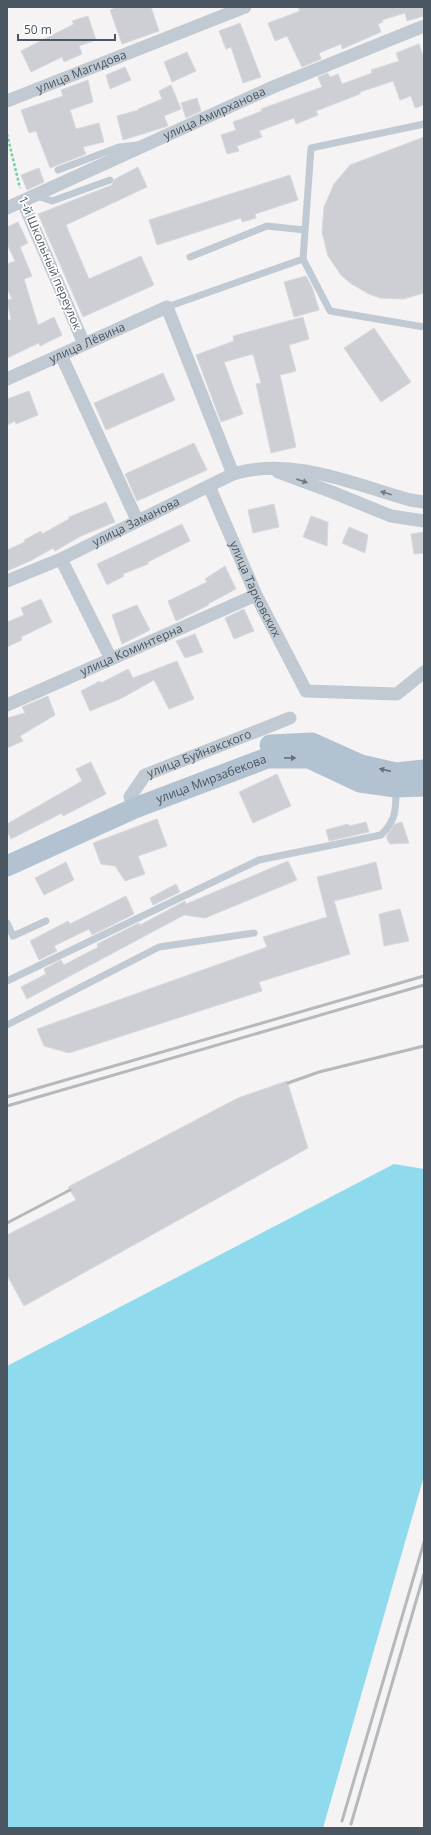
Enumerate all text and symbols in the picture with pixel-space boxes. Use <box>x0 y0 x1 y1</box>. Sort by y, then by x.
scale bar <box>18 16 115 42</box>
text: 50 m <box>24 21 52 38</box>
street label: улица Магидова <box>34 46 129 97</box>
street label: улица Амирханова <box>160 83 268 144</box>
street label: 1-й Школьный переулок <box>15 194 87 333</box>
street label: улица Лёвина <box>46 318 128 367</box>
one-way arrow <box>296 479 308 485</box>
one-way arrow <box>380 490 392 496</box>
street label: улица Заманова <box>89 493 182 550</box>
street label: улица Тарковских <box>226 538 286 641</box>
street label: улица Коминтерна <box>77 619 185 680</box>
street label: улица Буйнакского <box>144 725 254 781</box>
street label: улица Мирзабекова <box>153 750 269 807</box>
one-way arrow <box>284 755 297 761</box>
one-way arrow <box>379 767 392 773</box>

